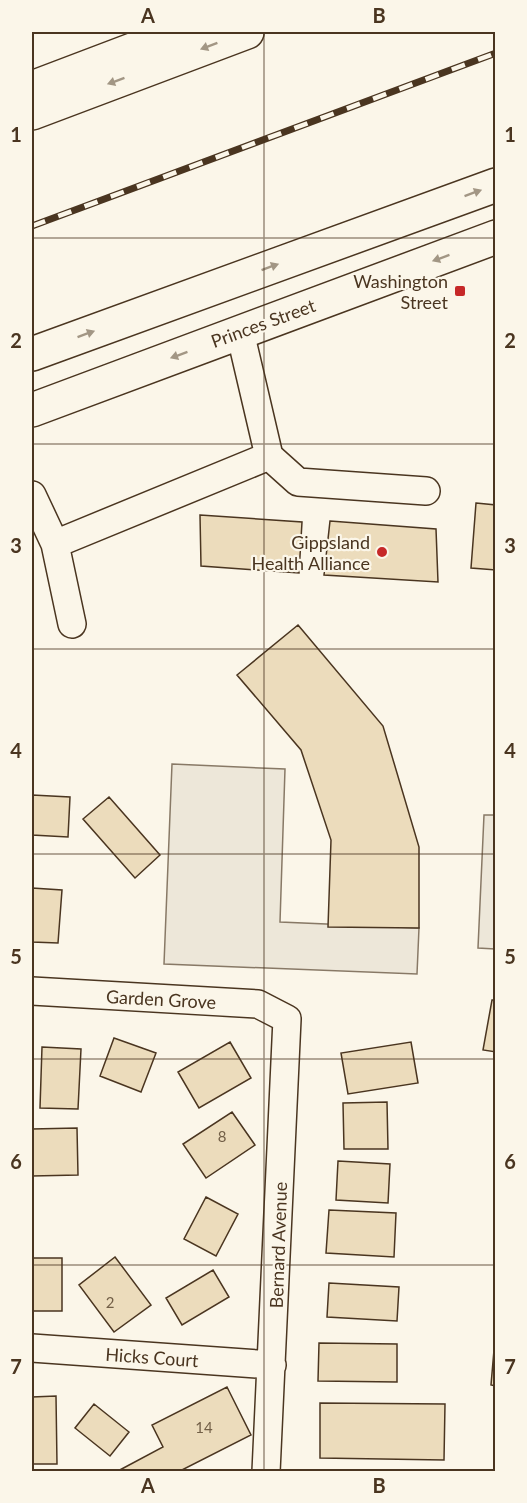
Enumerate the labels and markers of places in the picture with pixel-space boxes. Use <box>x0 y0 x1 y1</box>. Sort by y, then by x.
place label: Washington Street <box>353 270 449 313</box>
marker: Washington Street <box>453 284 467 298</box>
place label: Gippsland Health Alliance <box>251 531 370 574</box>
marker: Gippsland Health Alliance <box>375 545 389 559</box>

